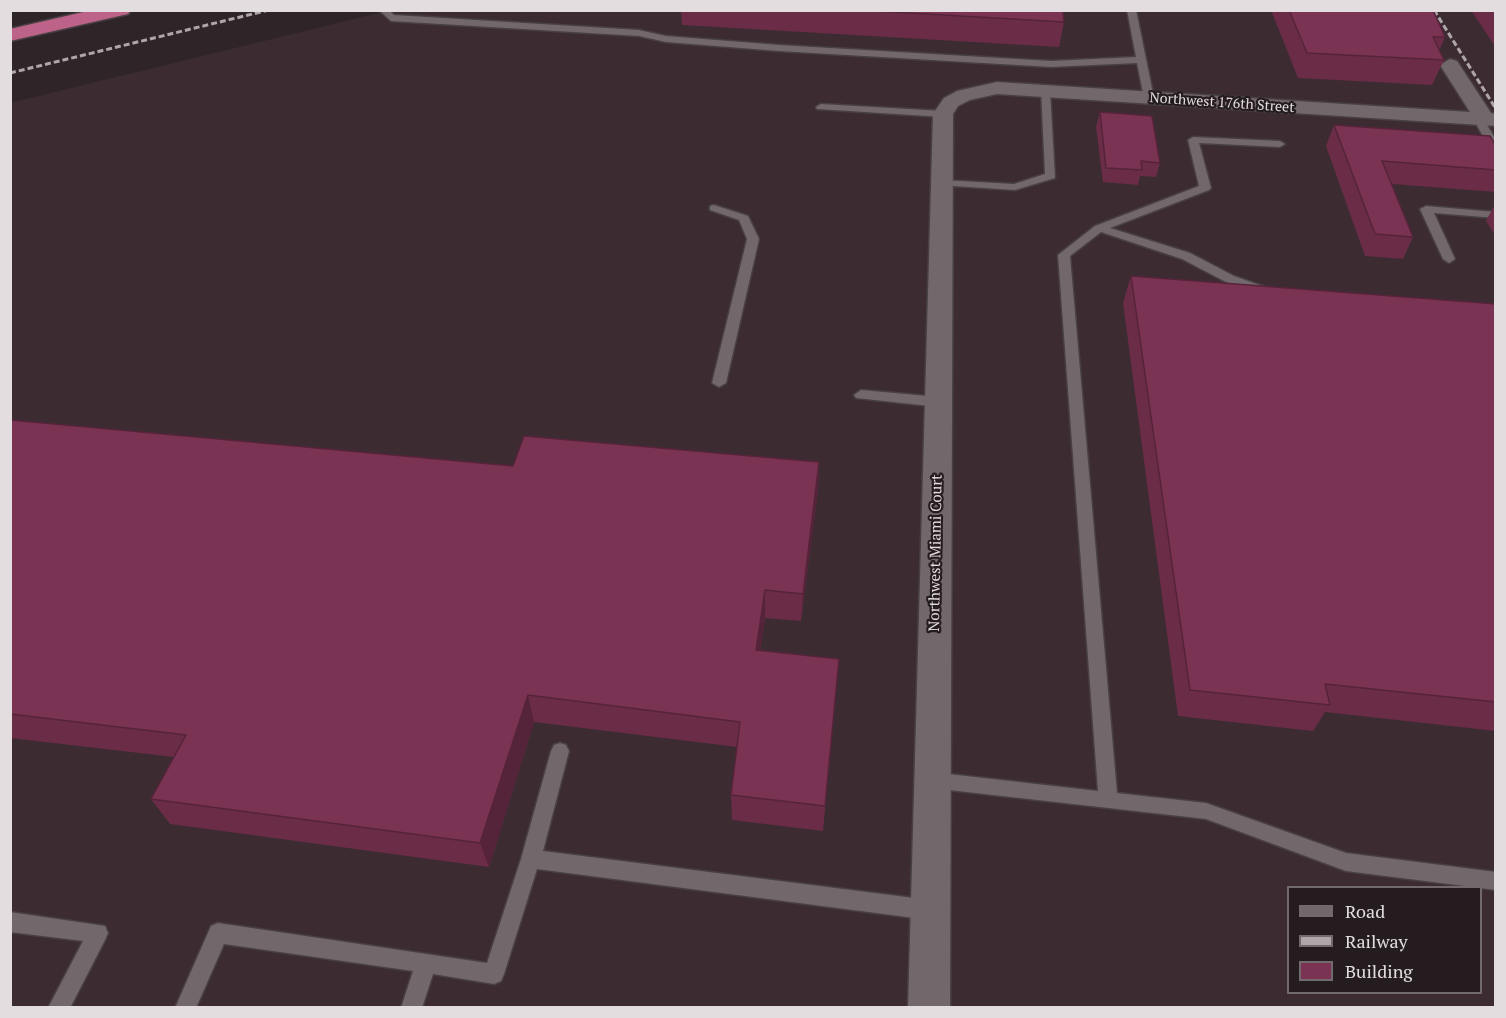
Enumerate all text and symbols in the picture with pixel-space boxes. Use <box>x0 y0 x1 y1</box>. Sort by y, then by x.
street label: Northwest 176th Street <box>1149 90 1295 116</box>
street label: Northwest Miami Court <box>926 474 946 632</box>
legend <box>1287 886 1482 994</box>
text: Road <box>1345 899 1385 923</box>
text: Railway <box>1345 929 1408 953</box>
text: Building <box>1345 959 1413 983</box>

